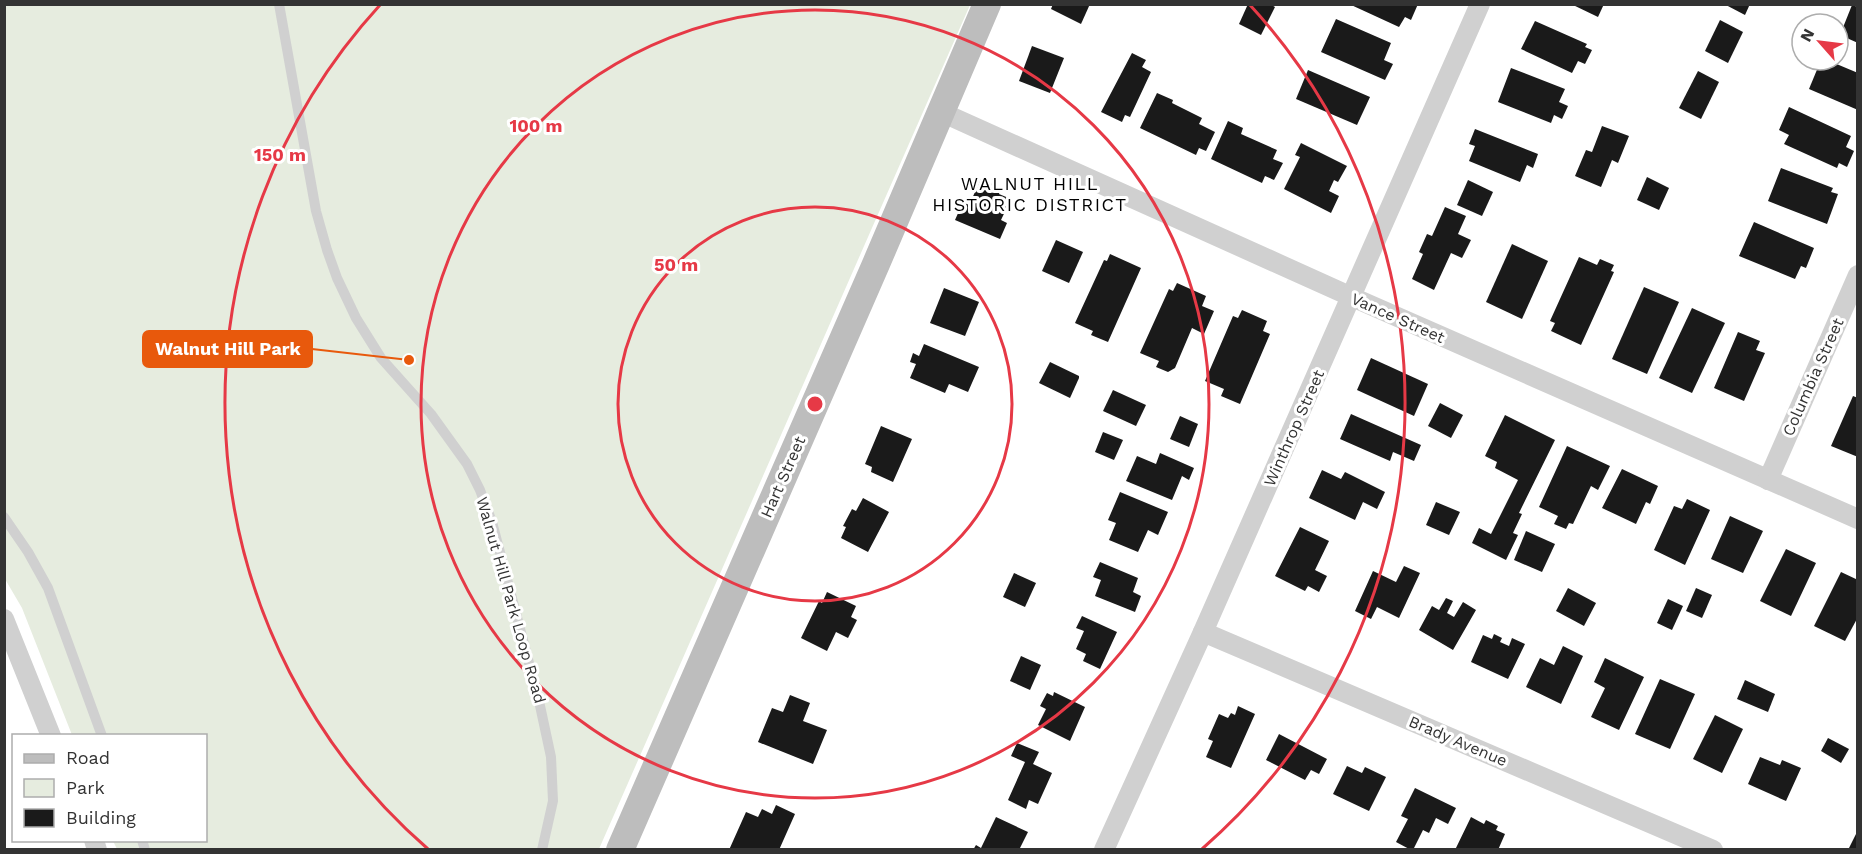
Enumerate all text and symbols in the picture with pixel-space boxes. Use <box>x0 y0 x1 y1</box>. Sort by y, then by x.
north arrow <box>1790 12 1850 72</box>
text: N <box>1796 25 1818 45</box>
text: 100 m <box>509 115 563 136</box>
text: 150 m <box>254 144 306 165</box>
district label: WALNUT HILL HISTORIC DISTRICT <box>932 173 1128 215</box>
text: 50 m <box>654 254 698 275</box>
street label: Vance Street <box>1348 289 1448 347</box>
street label: Columbia Street <box>1778 315 1848 439</box>
callout: Walnut Hill Park <box>143 331 312 367</box>
text: Walnut Hill Park <box>155 338 302 359</box>
street label: Winthrop Street <box>1260 367 1328 489</box>
centre of rings <box>805 394 825 414</box>
street label: Hart Street <box>757 433 810 521</box>
street label: Walnut Hill Park Loop Road <box>472 495 550 705</box>
street label: Brady Avenue <box>1406 712 1510 770</box>
legend <box>12 734 207 842</box>
text: Road <box>66 747 110 768</box>
text: Park <box>66 777 105 798</box>
text: Building <box>66 807 136 828</box>

